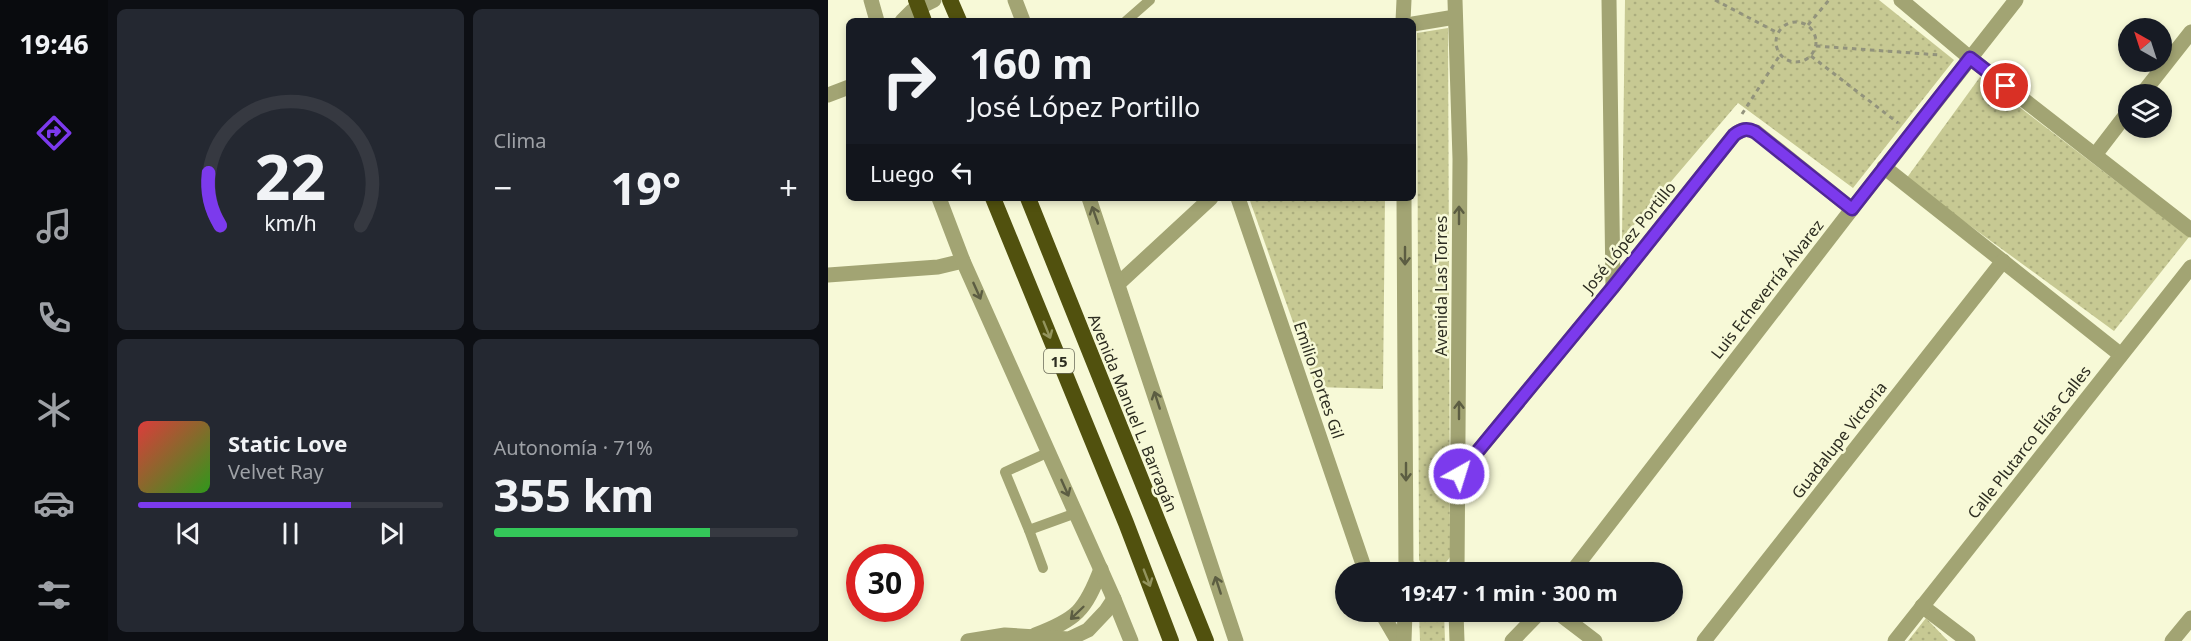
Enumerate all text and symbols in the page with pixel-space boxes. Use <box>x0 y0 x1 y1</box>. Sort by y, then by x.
north arrow <box>2118 18 2172 72</box>
map controls <box>2118 18 2172 138</box>
text: 19:46 <box>19 25 89 62</box>
text: 160 m <box>969 34 1093 91</box>
icon: right <box>870 42 948 120</box>
pin <box>1980 60 2031 111</box>
icon: arrive <box>1989 69 2022 102</box>
button: layers <box>2118 84 2172 138</box>
text: José López Portillo <box>969 88 1200 125</box>
icon: directions <box>33 112 75 154</box>
text: Clima <box>494 127 546 154</box>
text: 22 <box>255 133 326 218</box>
icon: left <box>946 156 979 189</box>
text: 19° <box>610 157 681 218</box>
text: Luego <box>870 158 934 188</box>
text: − <box>494 165 512 210</box>
text: + <box>779 165 798 210</box>
street label: José López Portillo <box>1576 177 1681 299</box>
icon: music <box>33 205 75 247</box>
one-way arrow <box>1454 205 1465 225</box>
one-way arrow <box>1088 206 1099 225</box>
text: km/h <box>264 209 317 238</box>
street label: Luis Echeverría Álvarez <box>1706 215 1828 363</box>
street label: Avenida Las Torres <box>1430 216 1452 356</box>
one-way arrow <box>1399 246 1411 266</box>
one-way arrow <box>971 282 983 300</box>
icon: phone <box>33 297 75 339</box>
street label: Avenida Manuel L. Barragán <box>1083 311 1183 515</box>
street label: Emilio Portes Gil <box>1289 318 1349 442</box>
one-way arrow <box>1042 320 1053 339</box>
road number: 15 <box>1044 349 1074 373</box>
street label: Calle Plutarco Elías Calles <box>1962 361 2096 523</box>
street label: Guadalupe Victoria <box>1786 377 1892 503</box>
icon: climate <box>33 389 75 431</box>
one-way arrow <box>1150 391 1161 410</box>
one-way arrow <box>1453 400 1465 420</box>
text: Static Love <box>228 428 347 458</box>
text: Autonomía · 71% <box>494 434 653 461</box>
position arrow <box>1427 442 1491 506</box>
text: Velvet Ray <box>228 458 324 485</box>
one-way arrow <box>1400 462 1412 482</box>
text: 355 km <box>494 464 654 525</box>
one-way arrow <box>1060 479 1072 497</box>
icon: car <box>33 482 75 524</box>
icon: previous <box>172 517 205 550</box>
icon: pause <box>274 517 307 550</box>
icon: next <box>375 517 408 550</box>
speed limit sign: 30 <box>846 544 924 622</box>
one-way arrow <box>1142 568 1153 586</box>
icon: filters <box>33 574 75 616</box>
one-way arrow <box>1211 576 1222 595</box>
text: 19:47 · 1 min · 300 m <box>1400 577 1618 607</box>
one-way arrow <box>1069 606 1084 621</box>

